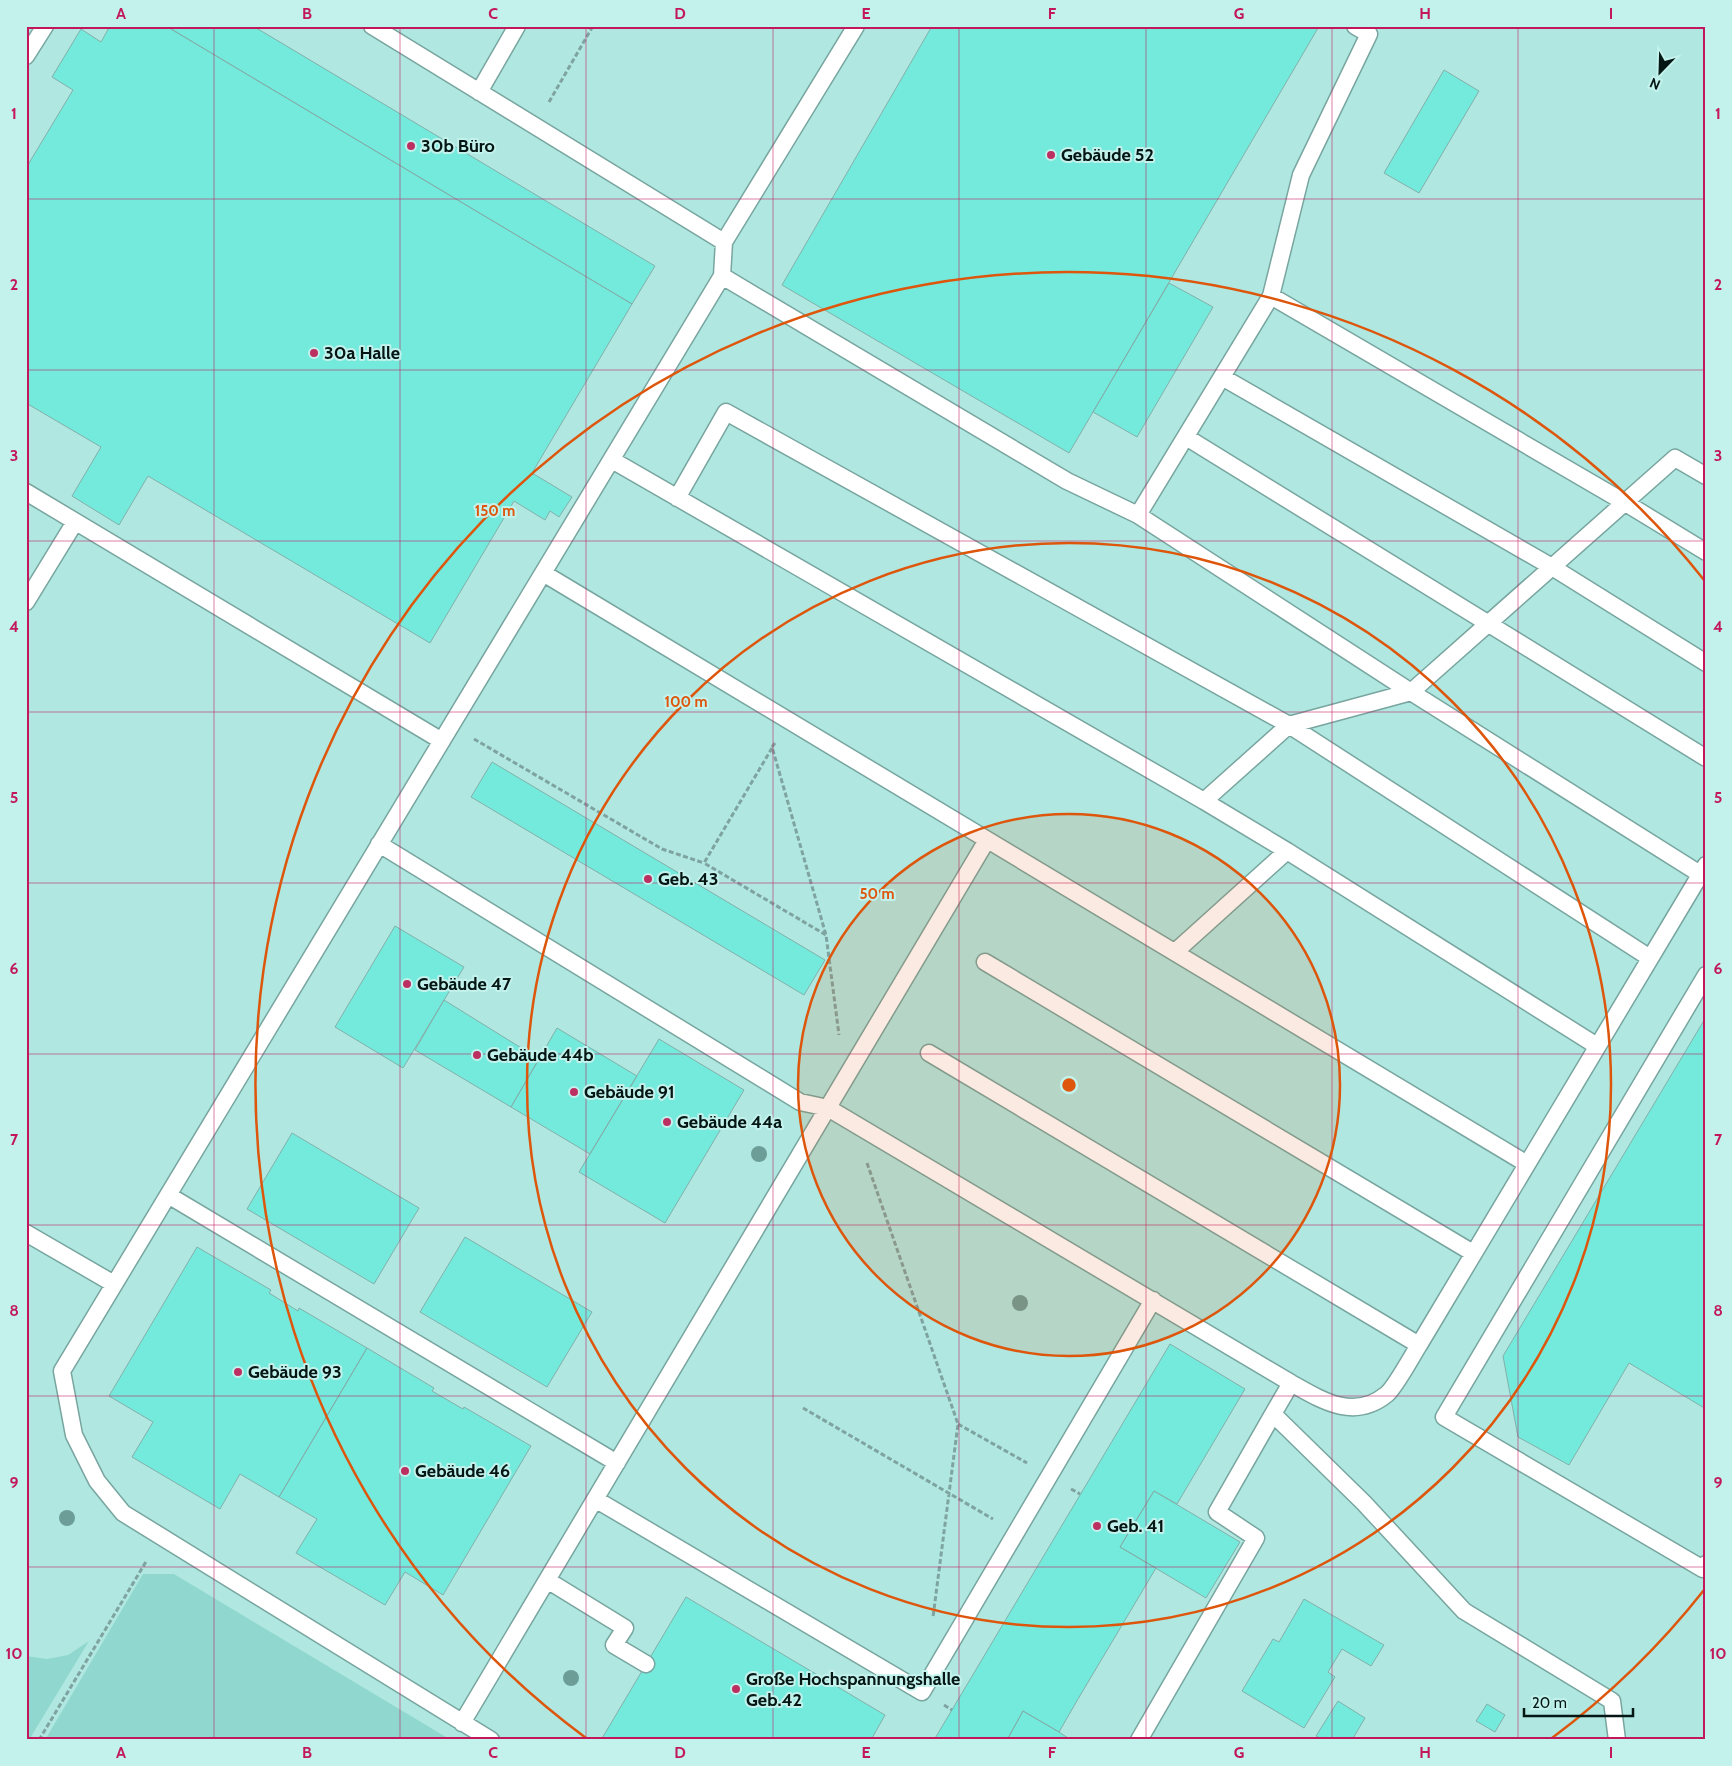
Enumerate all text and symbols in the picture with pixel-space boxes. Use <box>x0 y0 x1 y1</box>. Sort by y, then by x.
text: A <box>116 4 126 23</box>
text: B <box>302 4 312 23</box>
text: C <box>488 4 498 23</box>
text: D <box>674 4 686 23</box>
text: E <box>861 4 871 23</box>
text: F <box>1048 4 1057 23</box>
text: G <box>1234 4 1244 23</box>
text: H <box>1419 4 1431 23</box>
text: I <box>1609 4 1613 23</box>
north arrow <box>1634 48 1684 98</box>
text: N <box>1647 74 1663 94</box>
text: 1 <box>11 104 17 123</box>
text: 1 <box>1715 104 1721 123</box>
place label: 30b Büro <box>421 135 495 157</box>
marker: 30b Büro <box>405 140 417 152</box>
place label: Gebäude 52 <box>1061 144 1154 166</box>
marker: Gebäude 52 <box>1045 149 1057 161</box>
text: 2 <box>10 275 18 294</box>
text: 2 <box>1714 275 1722 294</box>
place label: 30a Halle <box>324 342 400 364</box>
marker: 30a Halle <box>308 347 320 359</box>
text: 3 <box>10 446 18 465</box>
text: 3 <box>1714 446 1722 465</box>
text: 150 m <box>475 502 515 520</box>
text: 4 <box>9 617 19 636</box>
text: 4 <box>1713 617 1723 636</box>
text: 100 m <box>664 693 708 711</box>
text: 5 <box>10 788 18 807</box>
text: 5 <box>1714 788 1722 807</box>
place label: Geb. 43 <box>658 868 718 890</box>
marker: Geb. 43 <box>642 873 654 885</box>
text: 50 m <box>859 885 895 903</box>
text: 6 <box>10 959 19 978</box>
text: 6 <box>1714 959 1723 978</box>
place label: Gebäude 47 <box>417 973 512 995</box>
marker: Gebäude 47 <box>401 978 413 990</box>
place label: Gebäude 44b <box>487 1044 593 1066</box>
marker: Gebäude 44b <box>471 1049 483 1061</box>
centre of rings <box>1060 1076 1078 1094</box>
place label: Gebäude 91 <box>584 1081 675 1103</box>
marker: Gebäude 91 <box>568 1086 580 1098</box>
place label: Gebäude 44a <box>677 1111 782 1133</box>
marker: Gebäude 44a <box>661 1116 673 1128</box>
text: 7 <box>10 1130 19 1149</box>
text: 7 <box>1714 1130 1723 1149</box>
text: 8 <box>9 1301 19 1320</box>
text: 8 <box>1713 1301 1723 1320</box>
place label: Gebäude 93 <box>248 1361 342 1383</box>
marker: Gebäude 93 <box>232 1366 244 1378</box>
place label: Gebäude 46 <box>415 1460 510 1482</box>
marker: Gebäude 46 <box>399 1465 411 1477</box>
text: 9 <box>10 1473 19 1492</box>
text: 9 <box>1714 1473 1723 1492</box>
place label: Geb. 41 <box>1107 1515 1164 1537</box>
marker: Geb. 41 <box>1091 1520 1103 1532</box>
text: 10 <box>5 1644 23 1663</box>
text: 10 <box>1709 1644 1727 1663</box>
place label: Große Hochspannungshalle Geb.42 <box>746 1668 960 1711</box>
marker: Große Hochspannungshalle Geb.42 <box>730 1683 742 1695</box>
scale bar <box>1524 1686 1633 1718</box>
text: 20 m <box>1532 1694 1567 1712</box>
text: A <box>116 1743 126 1762</box>
text: B <box>302 1743 312 1762</box>
text: C <box>488 1743 498 1762</box>
text: D <box>674 1743 686 1762</box>
text: E <box>861 1743 871 1762</box>
text: F <box>1048 1743 1057 1762</box>
text: G <box>1234 1743 1244 1762</box>
text: H <box>1419 1743 1431 1762</box>
text: I <box>1609 1743 1613 1762</box>

